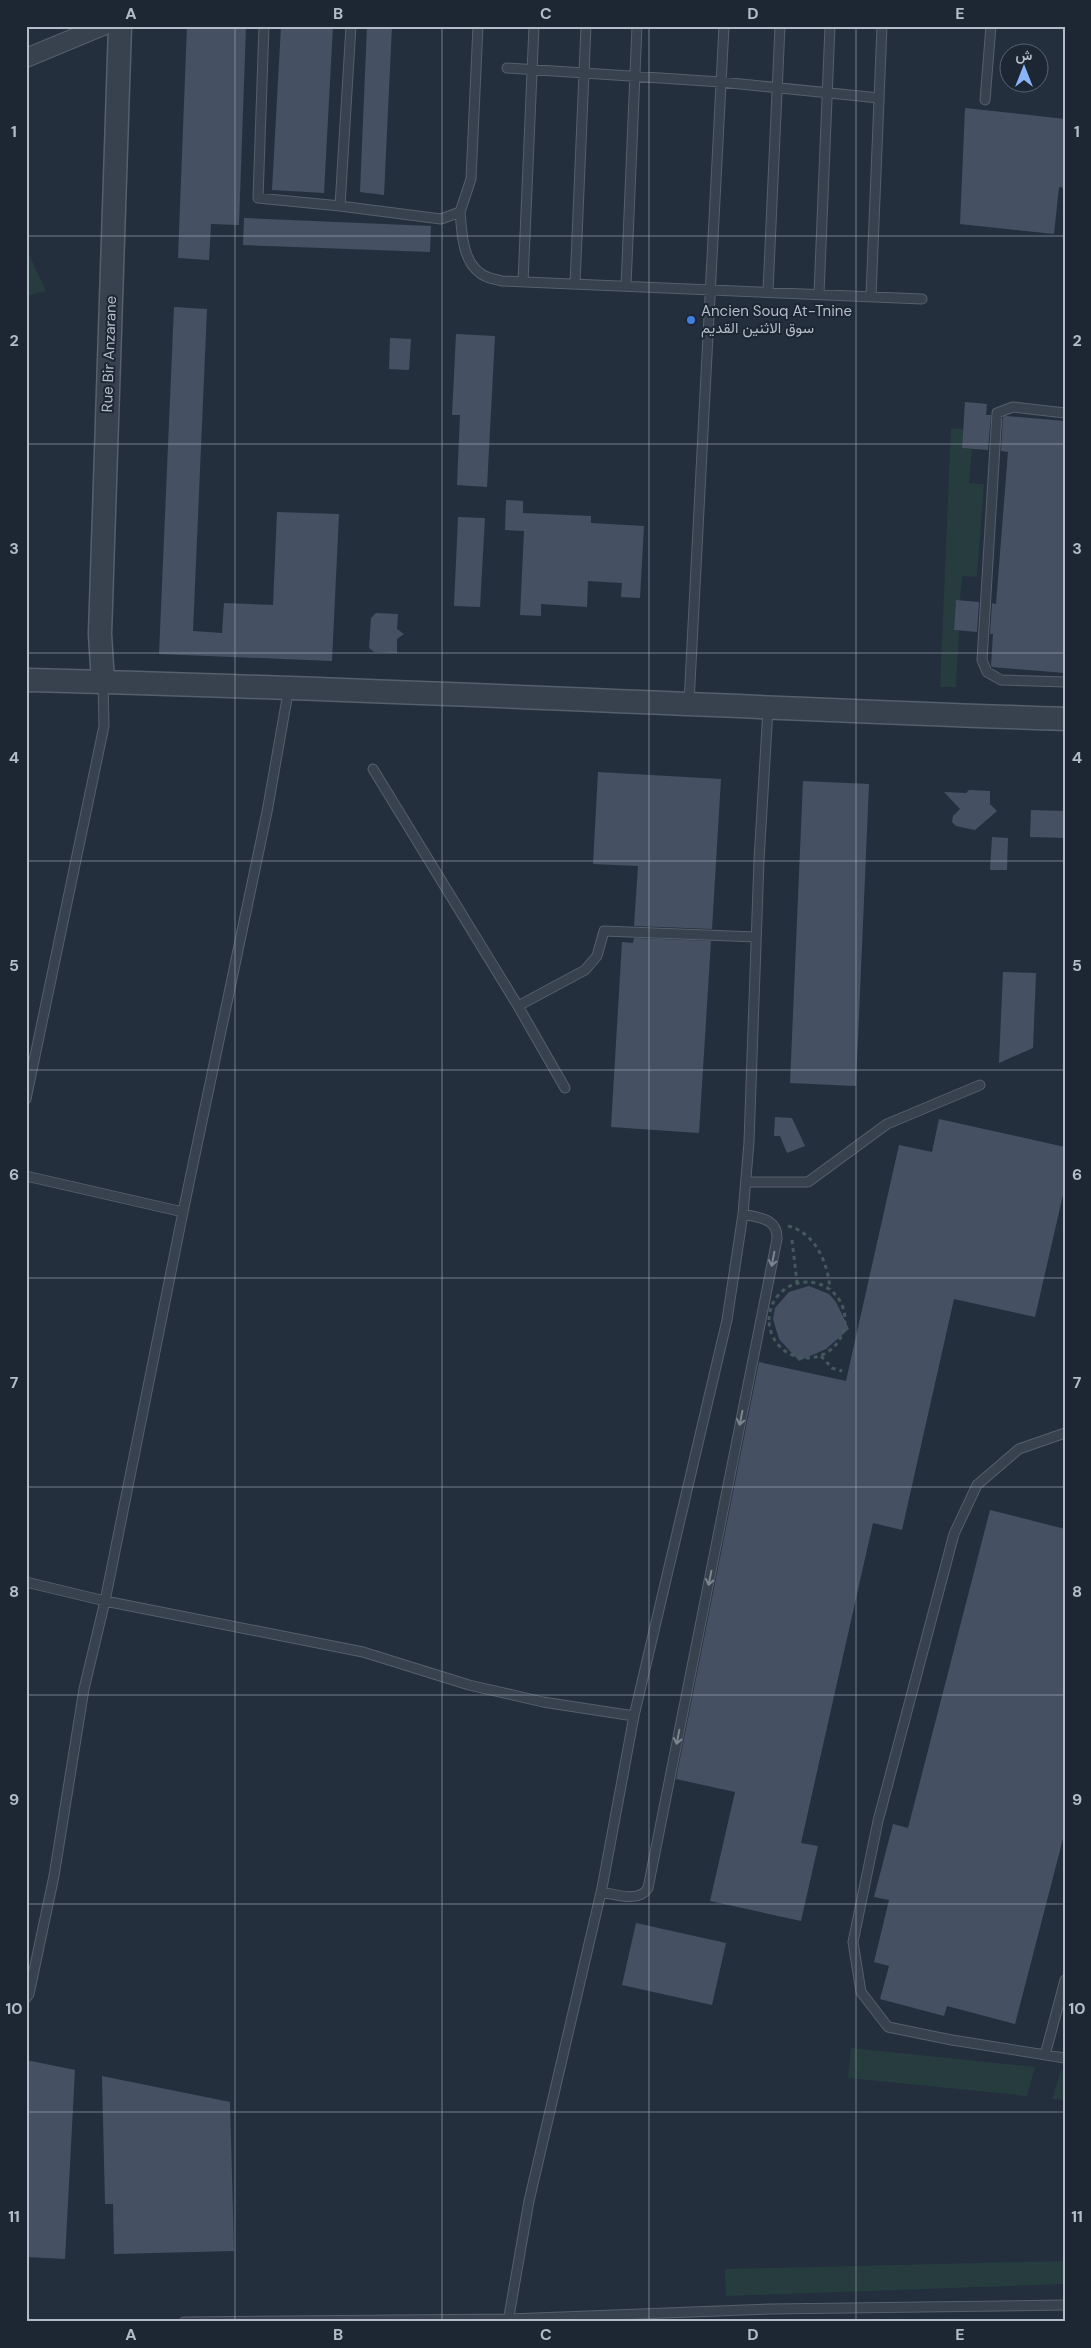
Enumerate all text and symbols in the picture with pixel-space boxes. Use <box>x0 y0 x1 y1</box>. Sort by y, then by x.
text: A <box>125 3 137 24</box>
text: B <box>333 3 343 24</box>
text: C <box>540 3 552 24</box>
text: D <box>747 3 759 24</box>
text: E <box>955 3 965 24</box>
north arrow <box>998 42 1048 92</box>
text: ش <box>1016 46 1033 64</box>
text: 1 <box>11 121 17 142</box>
text: 1 <box>1074 121 1080 142</box>
street label: Rue Bir Anzarane <box>97 295 121 413</box>
place label: Ancien Souq At-Tnine سوق الاثنين القديم <box>701 301 852 338</box>
marker: Ancien Souq At-Tnine سوق الاثنين القديم <box>685 314 697 326</box>
text: 2 <box>9 330 19 351</box>
text: 2 <box>1072 330 1082 351</box>
text: 3 <box>9 538 19 559</box>
text: 3 <box>1072 538 1082 559</box>
text: 4 <box>9 747 19 768</box>
text: 4 <box>1072 747 1082 768</box>
text: 5 <box>9 955 19 976</box>
text: 5 <box>1072 955 1082 976</box>
text: 6 <box>9 1164 19 1185</box>
text: 6 <box>1072 1164 1082 1185</box>
one-way arrow <box>768 1250 778 1266</box>
text: 7 <box>10 1372 19 1393</box>
text: 7 <box>1073 1372 1082 1393</box>
one-way arrow <box>736 1410 746 1426</box>
one-way arrow <box>704 1569 714 1585</box>
text: 8 <box>9 1581 19 1602</box>
text: 8 <box>1072 1581 1082 1602</box>
one-way arrow <box>672 1728 682 1744</box>
text: 9 <box>9 1789 19 1810</box>
text: 9 <box>1072 1789 1082 1810</box>
text: 10 <box>5 1998 23 2019</box>
text: 10 <box>1068 1998 1086 2019</box>
text: 11 <box>8 2206 20 2227</box>
text: 11 <box>1071 2206 1083 2227</box>
text: A <box>125 2324 137 2345</box>
text: B <box>333 2324 343 2345</box>
text: C <box>540 2324 552 2345</box>
text: D <box>747 2324 759 2345</box>
text: E <box>955 2324 965 2345</box>

